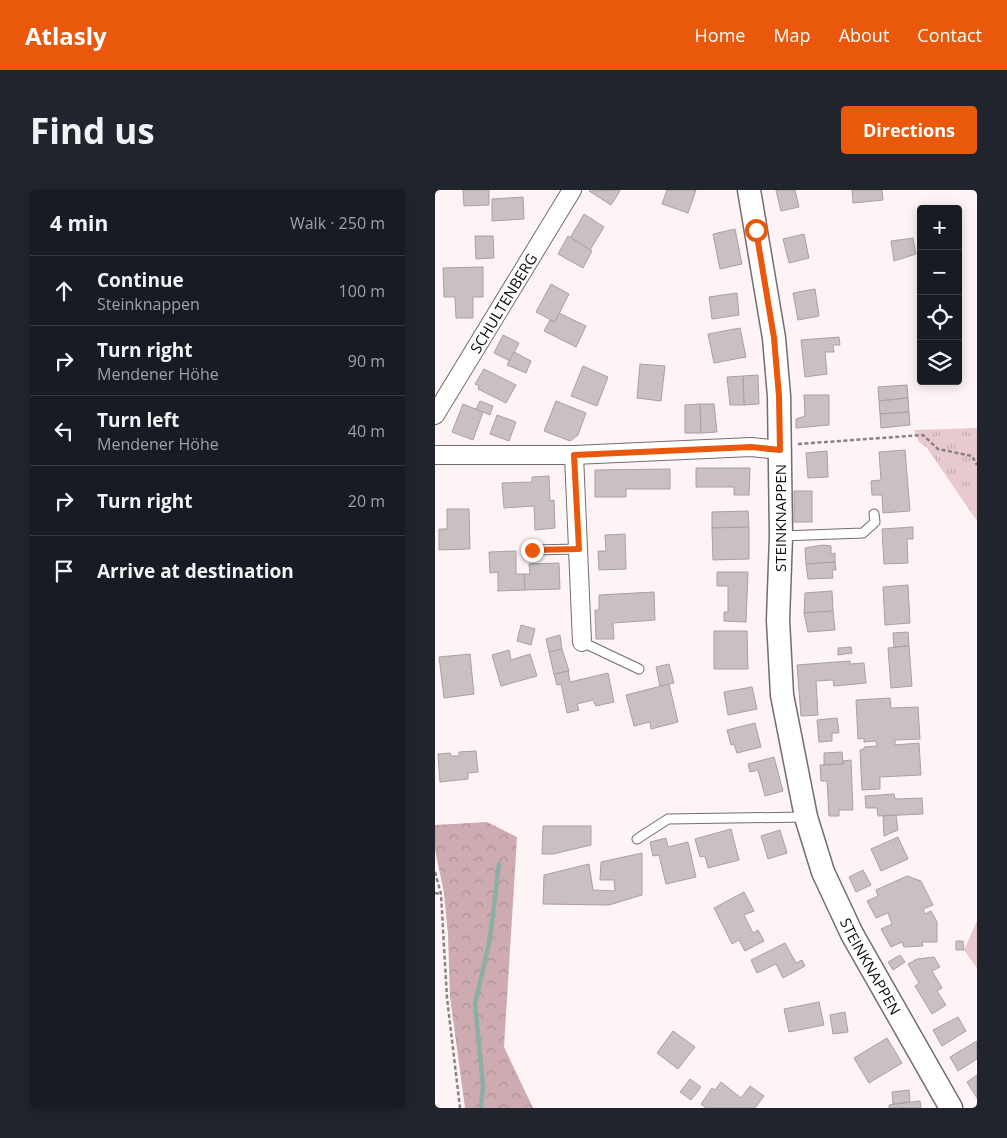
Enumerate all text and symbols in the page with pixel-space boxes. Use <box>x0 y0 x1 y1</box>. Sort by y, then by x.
text: Atlasly <box>25 19 107 52</box>
text: Home <box>695 23 745 47</box>
text: Map <box>773 23 811 47</box>
text: About <box>839 23 889 47</box>
text: Contact <box>917 23 982 47</box>
button: Directions <box>841 106 977 154</box>
text: Find us <box>30 107 155 154</box>
map controls <box>917 205 962 385</box>
button: + <box>917 205 962 250</box>
text: 4 min <box>50 209 108 237</box>
text: Walk · 250 m <box>290 212 385 234</box>
route start <box>745 219 768 242</box>
street label: SCHULTENBERG <box>465 249 541 357</box>
button: − <box>917 250 962 295</box>
text: Continue <box>97 267 184 293</box>
icon: ahead <box>50 277 78 305</box>
text: 100 m <box>339 280 385 302</box>
text: Steinknappen <box>97 293 200 315</box>
button: locate <box>917 295 962 340</box>
text: Turn right <box>97 337 192 363</box>
button: layers <box>917 340 962 385</box>
icon: right <box>50 347 78 375</box>
text: 90 m <box>348 350 385 372</box>
text: Mendener Höhe <box>97 363 219 385</box>
text: Turn left <box>97 407 179 433</box>
icon: left <box>50 417 78 445</box>
text: 40 m <box>348 420 385 442</box>
text: Mendener Höhe <box>97 433 219 455</box>
street label: STEINKNAPPEN <box>770 464 790 572</box>
icon: right <box>50 487 78 515</box>
text: Turn right <box>97 488 192 514</box>
text: 20 m <box>348 490 385 512</box>
route end <box>521 539 544 562</box>
icon: arrive <box>50 557 78 585</box>
text: Arrive at destination <box>97 558 294 584</box>
street label: STEINKNAPPEN <box>836 914 906 1018</box>

